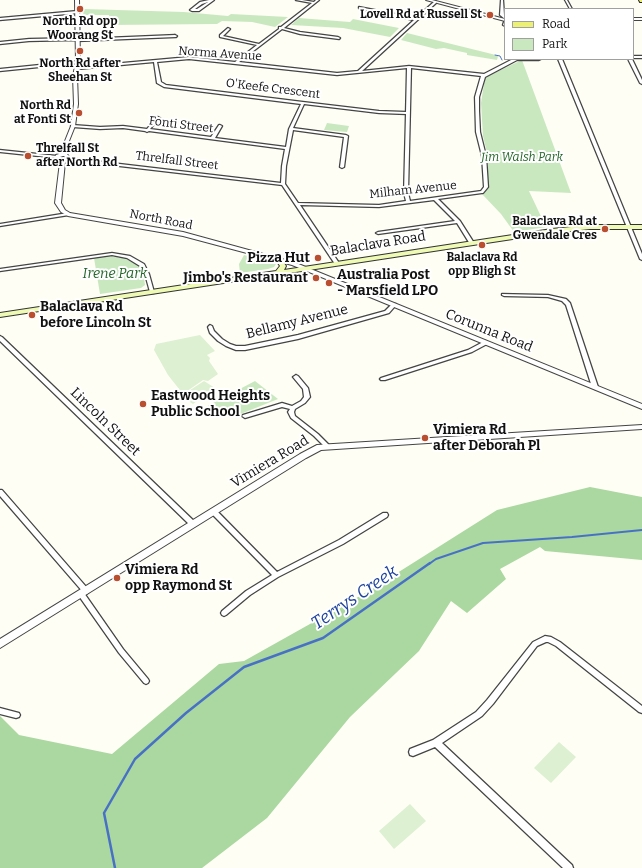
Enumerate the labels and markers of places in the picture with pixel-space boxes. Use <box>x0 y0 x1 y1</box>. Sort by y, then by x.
marker: North Rd opp Woorang St <box>75 4 85 14</box>
place label: Lovell Rd at Russell St <box>360 8 482 22</box>
marker: Lovell Rd at Russell St <box>485 10 495 20</box>
place label: North Rd opp Woorang St <box>43 15 117 43</box>
marker: North Rd after Sheehan St <box>75 46 85 56</box>
place label: North Rd after Sheehan St <box>39 57 121 85</box>
place label: North Rd at Fonti St <box>14 99 71 127</box>
marker: North Rd at Fonti St <box>74 108 84 118</box>
place label: Threlfall St after North Rd <box>36 142 117 170</box>
marker: Threlfall St after North Rd <box>23 151 33 161</box>
place label: Balaclava Rd at Gwendale Cres <box>512 215 597 243</box>
marker: Balaclava Rd at Gwendale Cres <box>600 224 610 234</box>
marker: Balaclava Rd opp Bligh St <box>477 240 487 250</box>
place label: Pizza Hut <box>247 250 310 266</box>
place label: Balaclava Rd opp Bligh St <box>446 251 518 279</box>
marker: Pizza Hut <box>313 253 323 263</box>
place label: Australia Post - Marsfield LPO <box>337 267 438 300</box>
place label: Jimbo's Restaurant <box>183 270 308 286</box>
marker: Jimbo's Restaurant <box>311 273 321 283</box>
marker: Australia Post - Marsfield LPO <box>324 278 334 288</box>
place label: Balaclava Rd before Lincoln St <box>40 299 152 332</box>
marker: Balaclava Rd before Lincoln St <box>27 310 37 320</box>
place label: Eastwood Heights Public School <box>151 388 270 420</box>
marker: Eastwood Heights Public School <box>138 399 148 409</box>
place label: Vimiera Rd after Deborah Pl <box>433 422 540 454</box>
marker: Vimiera Rd after Deborah Pl <box>420 433 430 443</box>
place label: Vimiera Rd opp Raymond St <box>125 562 232 594</box>
marker: Vimiera Rd opp Raymond St <box>112 573 122 583</box>

